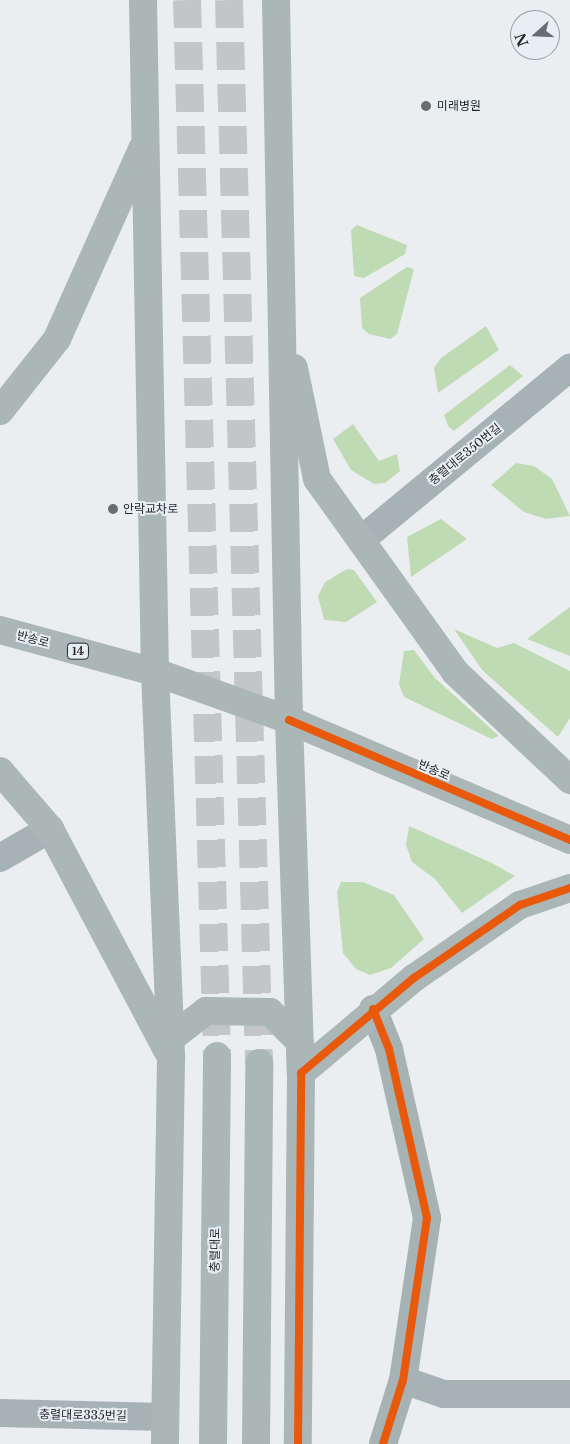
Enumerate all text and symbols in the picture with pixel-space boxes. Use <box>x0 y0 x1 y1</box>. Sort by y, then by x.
north arrow <box>510 10 560 60</box>
text: N <box>511 31 533 49</box>
marker: 미래병원 <box>419 99 433 113</box>
place label: 미래병원 <box>437 99 481 113</box>
street label: 충렬대로350번길 <box>426 420 504 488</box>
place label: 안락교차로 <box>123 502 178 516</box>
marker: 안락교차로 <box>107 503 119 515</box>
street label: 반송로 <box>15 628 51 650</box>
road number: 14 <box>67 642 89 659</box>
street label: 반송로 <box>416 757 452 783</box>
street label: 충렬대로 <box>207 1228 223 1272</box>
street label: 충렬대로335번길 <box>39 1407 127 1423</box>

